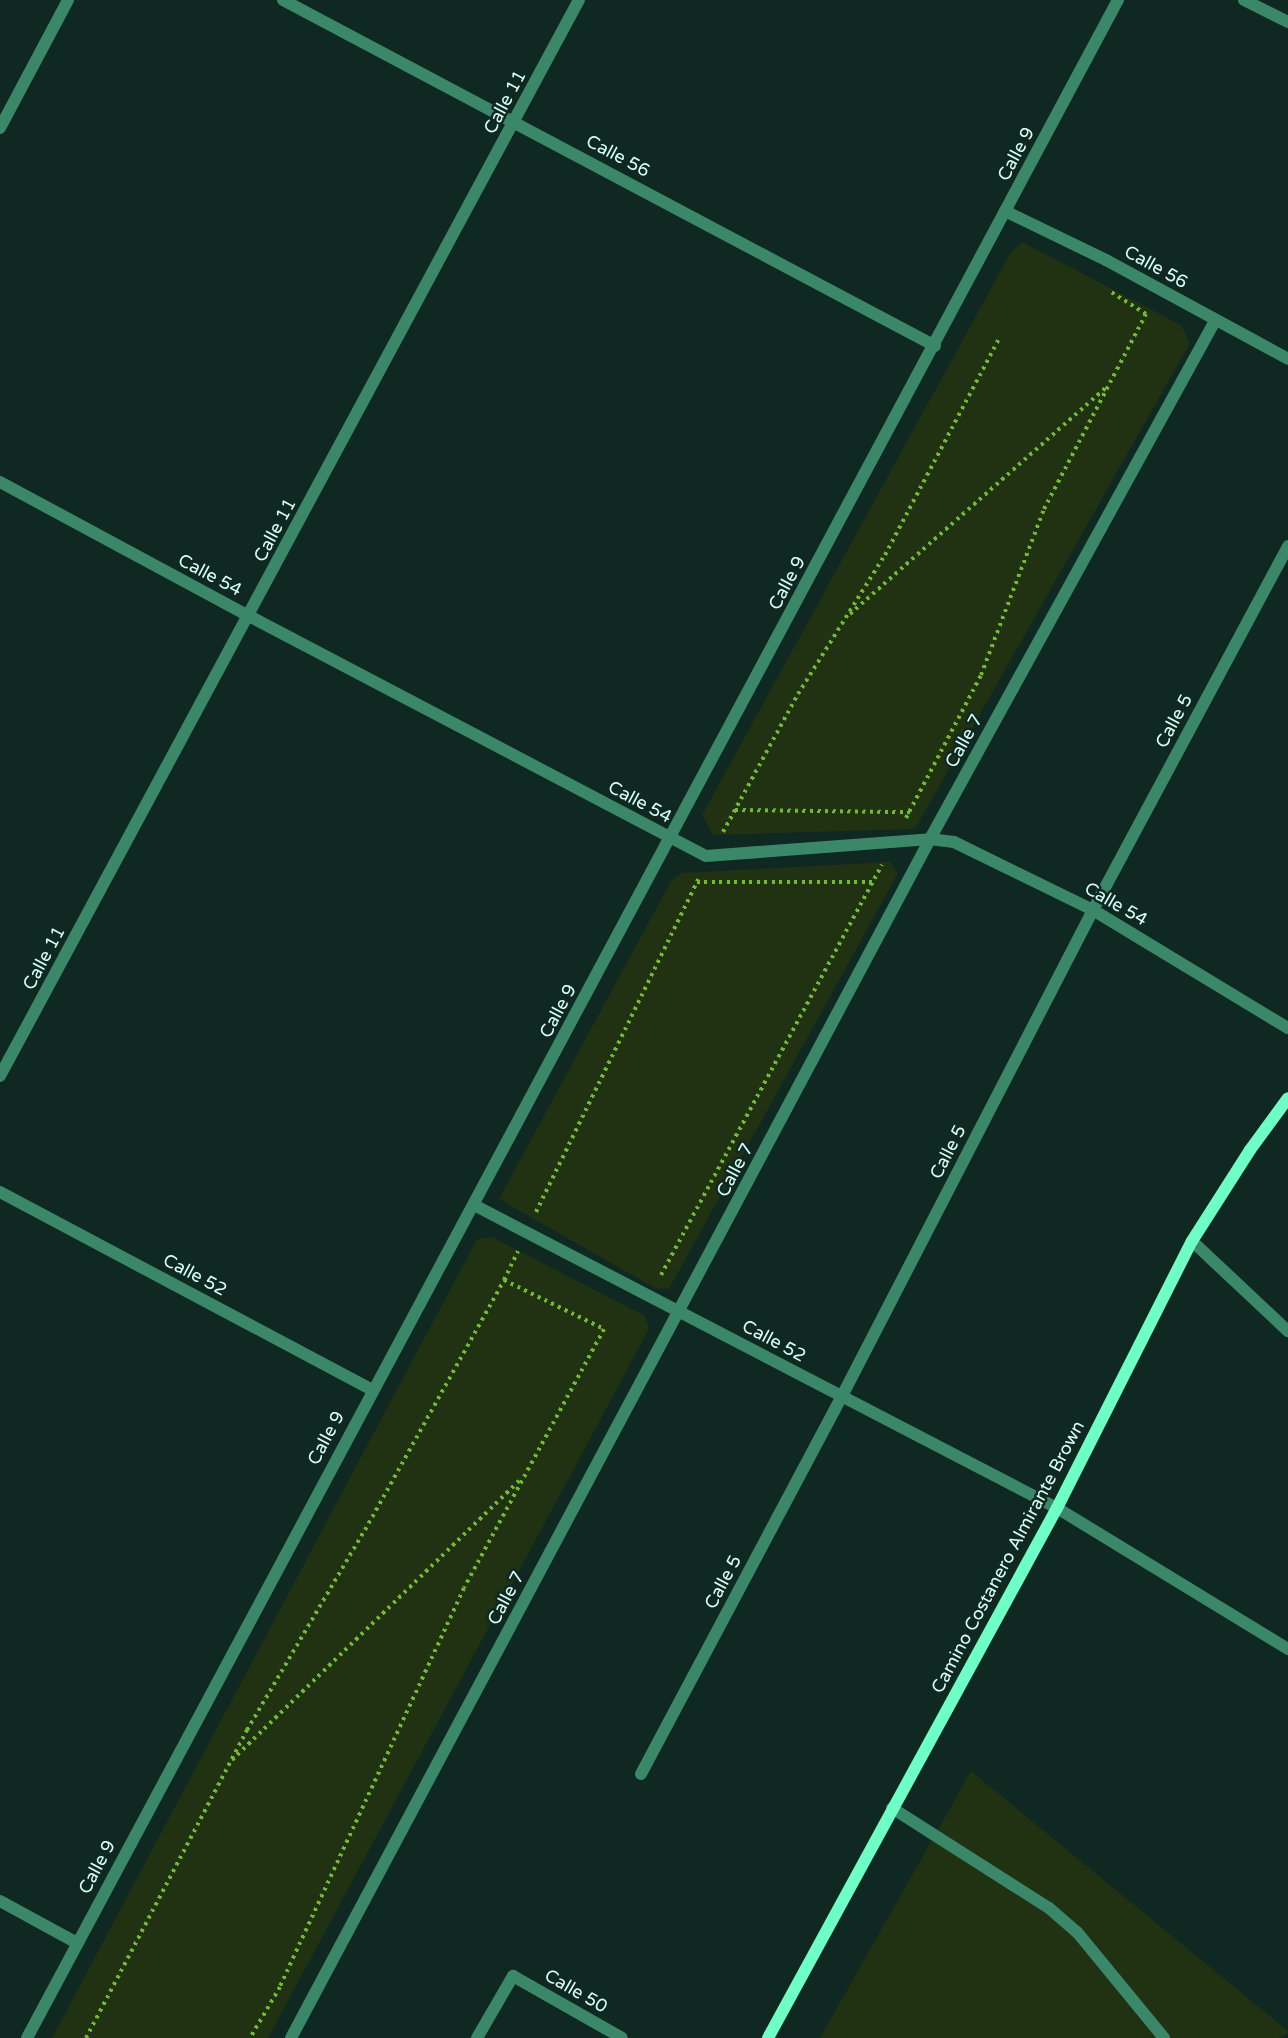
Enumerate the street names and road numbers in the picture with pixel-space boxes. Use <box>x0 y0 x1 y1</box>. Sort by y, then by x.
street label: Calle 11 <box>479 66 531 138</box>
street label: Calle 9 <box>993 123 1039 185</box>
street label: Calle 56 <box>582 130 654 182</box>
street label: Calle 56 <box>1121 241 1191 293</box>
street label: Calle 11 <box>249 494 301 566</box>
street label: Calle 54 <box>174 549 246 601</box>
street label: Calle 9 <box>764 552 810 614</box>
street label: Calle 5 <box>1151 690 1197 752</box>
street label: Calle 7 <box>941 711 987 771</box>
street label: Calle 54 <box>604 776 676 828</box>
street label: Calle 54 <box>1081 877 1151 931</box>
street label: Calle 11 <box>18 922 70 994</box>
street label: Calle 9 <box>535 980 581 1042</box>
street label: Calle 5 <box>925 1121 971 1183</box>
street label: Calle 7 <box>712 1139 758 1201</box>
street label: Calle 52 <box>159 1249 231 1301</box>
street label: Calle 52 <box>738 1315 810 1367</box>
street label: Calle 9 <box>303 1407 349 1469</box>
street label: Camino Costanero Almirante Brown <box>927 1417 1089 1697</box>
street label: Calle 5 <box>700 1551 746 1613</box>
street label: Calle 7 <box>483 1567 529 1629</box>
street label: Calle 9 <box>74 1836 120 1898</box>
street label: Calle 50 <box>541 1964 611 2018</box>

